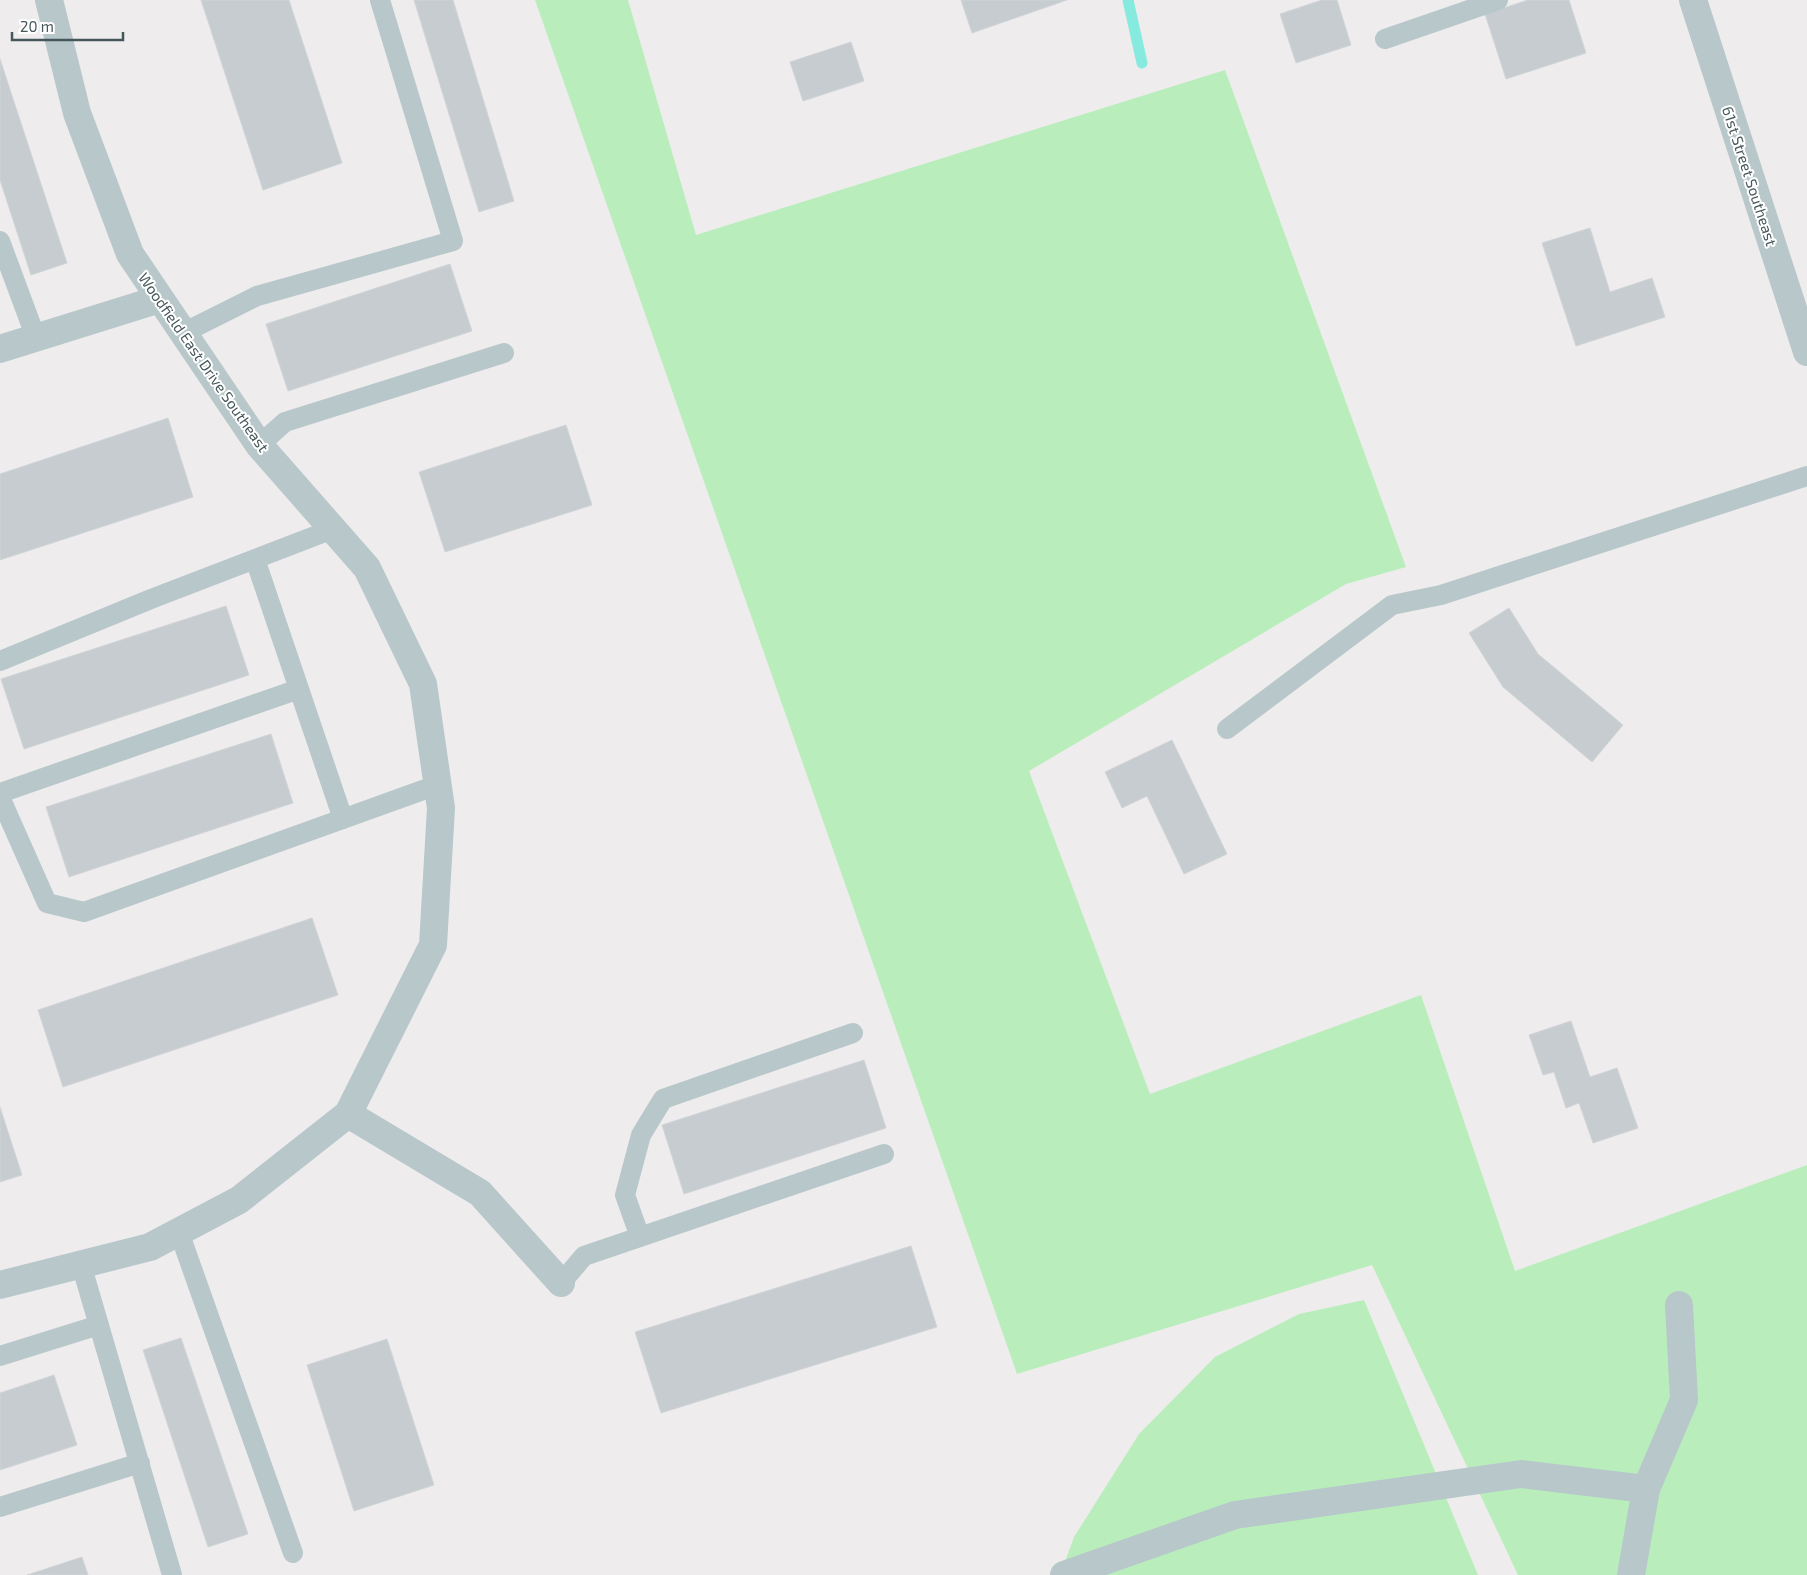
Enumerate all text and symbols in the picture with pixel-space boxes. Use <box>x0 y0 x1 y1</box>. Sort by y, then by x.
scale bar <box>12 10 124 42</box>
text: 20 m <box>20 17 54 35</box>
street label: 61st Street Southeast <box>1719 104 1781 248</box>
street label: Woodfield East Drive Southeast <box>135 269 273 455</box>

